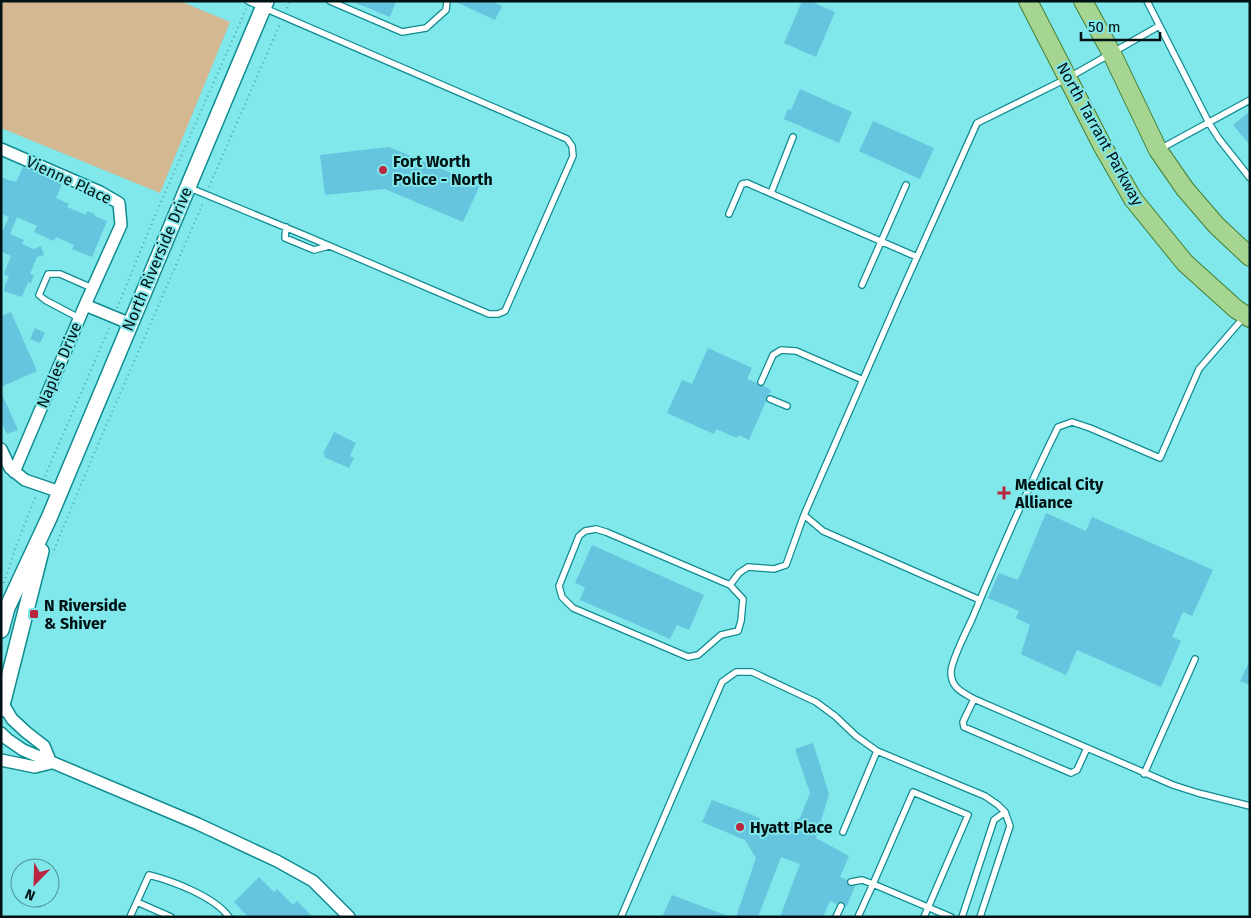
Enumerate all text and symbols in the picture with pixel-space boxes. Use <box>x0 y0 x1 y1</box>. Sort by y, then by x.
scale bar <box>1081 10 1160 42</box>
text: 50 m <box>1088 18 1121 36</box>
street label: North Tarrant Parkway <box>1053 59 1147 209</box>
street label: Vienne Place <box>23 152 115 208</box>
place label: Fort Worth Police - North <box>393 152 493 189</box>
marker: Fort Worth Police - North <box>377 164 389 176</box>
street label: North Riverside Drive <box>118 184 196 334</box>
street label: Naples Drive <box>32 319 86 411</box>
place label: Medical City Alliance <box>1014 475 1104 512</box>
marker: Medical City Alliance <box>997 486 1011 500</box>
place label: N Riverside & Shiver <box>44 596 127 633</box>
marker: N Riverside & Shiver <box>28 608 40 620</box>
place label: Hyatt Place <box>750 818 833 837</box>
marker: Hyatt Place <box>734 821 746 833</box>
north arrow <box>10 858 60 908</box>
text: N <box>23 885 38 904</box>

